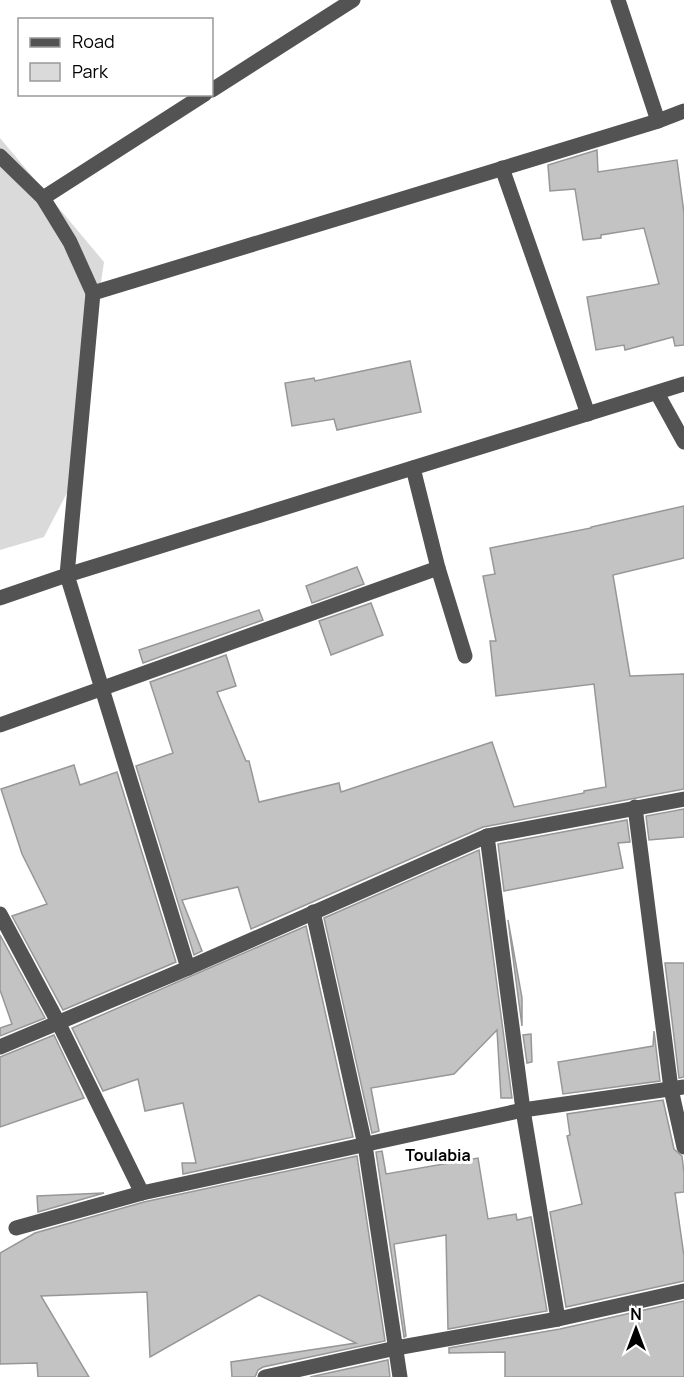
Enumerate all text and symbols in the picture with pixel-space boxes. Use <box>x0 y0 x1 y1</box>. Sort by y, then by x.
legend <box>18 18 213 96</box>
text: Road <box>72 29 115 53</box>
text: Park <box>72 59 109 83</box>
district label: Toulabia <box>405 1144 471 1166</box>
north arrow <box>606 1299 666 1359</box>
text: N <box>630 1303 642 1325</box>

